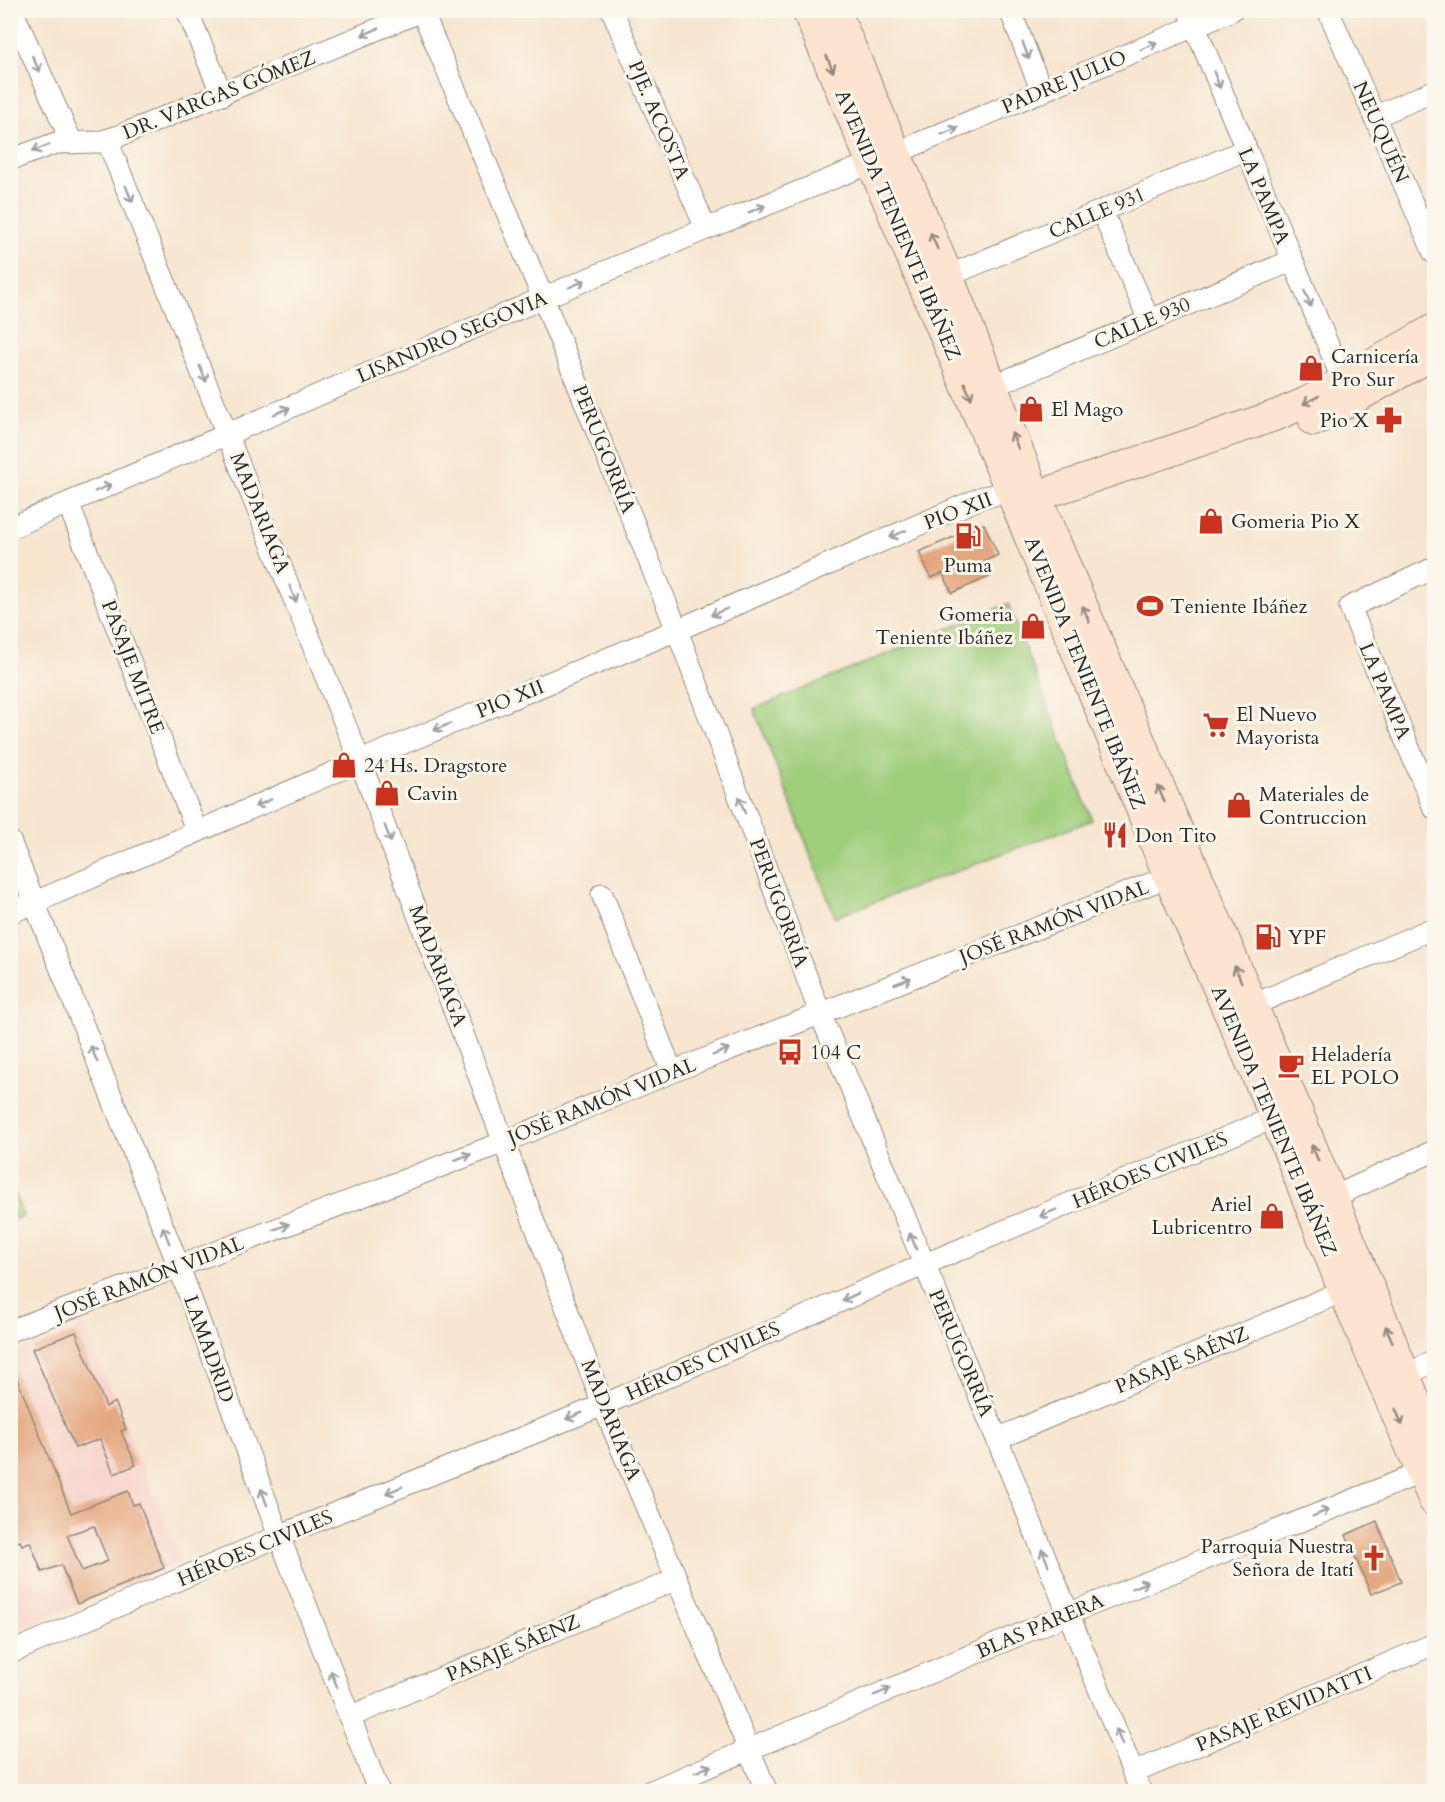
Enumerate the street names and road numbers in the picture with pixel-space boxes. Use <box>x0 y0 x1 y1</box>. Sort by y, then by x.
street label: DR. VARGAS GÓMEZ <box>119 44 319 146</box>
street label: PADRE JULIO <box>997 44 1131 120</box>
street label: PJE. ACOSTA <box>622 56 697 184</box>
street label: NEUQUÉN <box>1347 77 1415 187</box>
street label: AVENIDA TENIENTE IBÁÑEZ <box>829 85 967 365</box>
street label: LA PAMPA <box>1232 143 1297 249</box>
street label: CALLE 931 <box>1045 181 1149 245</box>
street label: LISANDRO SEGOVIA <box>353 284 552 389</box>
street label: CALLE 930 <box>1090 291 1194 355</box>
street label: PERUGORRÍA <box>566 381 642 518</box>
street label: MADARIAGA <box>223 448 297 578</box>
street label: PIO XII <box>920 486 996 536</box>
street label: AVENIDA TENIENTE IBÁÑEZ <box>1018 533 1152 813</box>
street label: PASAJE MITRE <box>95 596 171 738</box>
street label: LA PAMPA <box>1353 638 1418 744</box>
street label: PIO XII <box>472 673 548 725</box>
street label: PERUGORRÍA <box>743 834 815 972</box>
street label: JOSÉ RAMÓN VIDAL <box>953 873 1153 972</box>
street label: MADARIAGA <box>402 901 474 1032</box>
street label: AVENIDA TENIENTE IBÁÑEZ <box>1205 981 1343 1261</box>
street label: JOSÉ RAMÓN VIDAL <box>501 1051 701 1152</box>
street label: HÉROES CIVILES <box>1068 1125 1232 1215</box>
street label: JOSÉ RAMÓN VIDAL <box>48 1229 248 1328</box>
street label: PERUGORRÍA <box>922 1285 1000 1422</box>
street label: LAMADRID <box>177 1291 241 1407</box>
street label: HÉROES CIVILES <box>622 1315 784 1407</box>
street label: PASAJE SAÉNZ <box>1111 1320 1253 1400</box>
street label: MADARIAGA <box>574 1355 648 1485</box>
street label: HÉROES CIVILES <box>173 1503 337 1593</box>
street label: BLAS PARERA <box>972 1587 1108 1665</box>
street label: PASAJE SÁENZ <box>442 1608 584 1688</box>
street label: PASAJE REVIDATTI <box>1192 1660 1376 1758</box>

